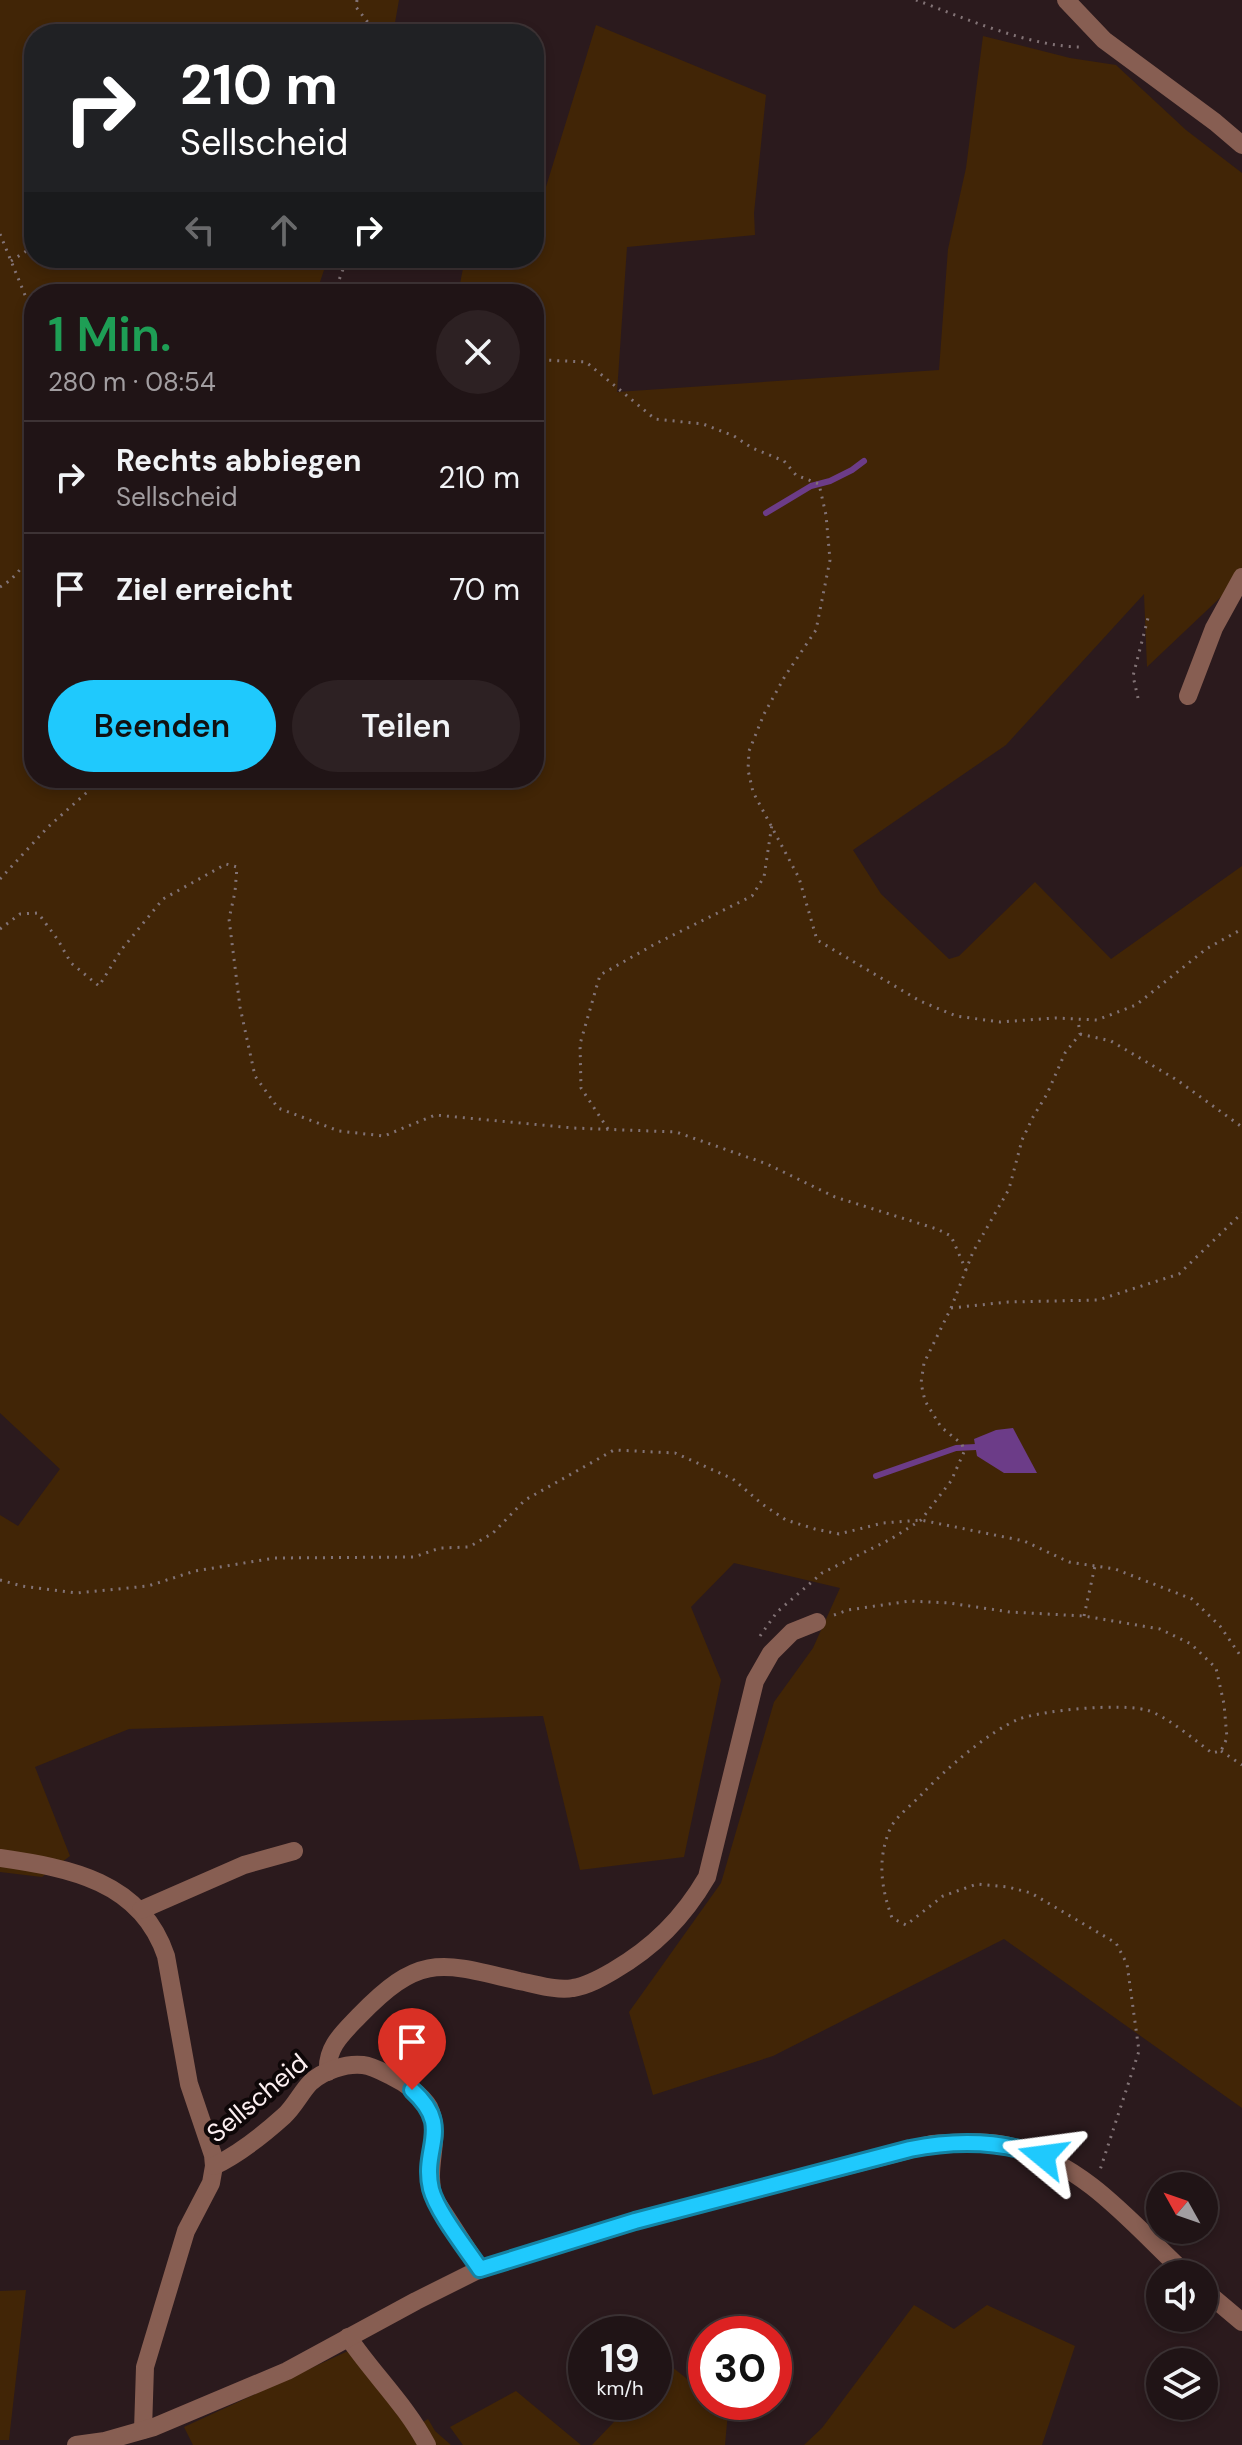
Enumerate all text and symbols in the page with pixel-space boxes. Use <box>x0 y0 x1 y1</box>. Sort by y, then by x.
text: 210 m <box>180 48 338 121</box>
icon: right <box>48 56 152 160</box>
text: Sellscheid <box>180 119 348 166</box>
icon: left <box>178 208 222 252</box>
icon: ahead <box>262 208 306 252</box>
icon: right <box>346 208 390 252</box>
text: 1 Min. <box>48 303 171 366</box>
button: close <box>436 310 520 394</box>
text: 280 m · 08:54 <box>48 365 216 399</box>
text: Rechts abbiegen <box>116 441 361 480</box>
icon: right <box>48 455 92 499</box>
text: 210 m <box>438 458 520 497</box>
text: Sellscheid <box>116 480 238 514</box>
icon: arrive <box>48 567 92 611</box>
text: Ziel erreicht <box>116 570 293 609</box>
text: 70 m <box>449 570 520 609</box>
button: Beenden <box>48 680 276 772</box>
button: Teilen <box>292 680 520 772</box>
pin <box>378 2008 446 2090</box>
icon: arrive <box>390 2020 434 2064</box>
street label: Sellscheid <box>199 2046 315 2150</box>
position arrow <box>1001 2114 1085 2198</box>
north arrow <box>1146 2172 1218 2244</box>
map controls <box>1146 2172 1218 2420</box>
button: sound <box>1146 2260 1218 2332</box>
speed limit sign: 30 <box>688 2316 792 2420</box>
text: 19 <box>600 2332 640 2384</box>
button: layers <box>1146 2348 1218 2420</box>
text: km/h <box>596 2375 644 2401</box>

